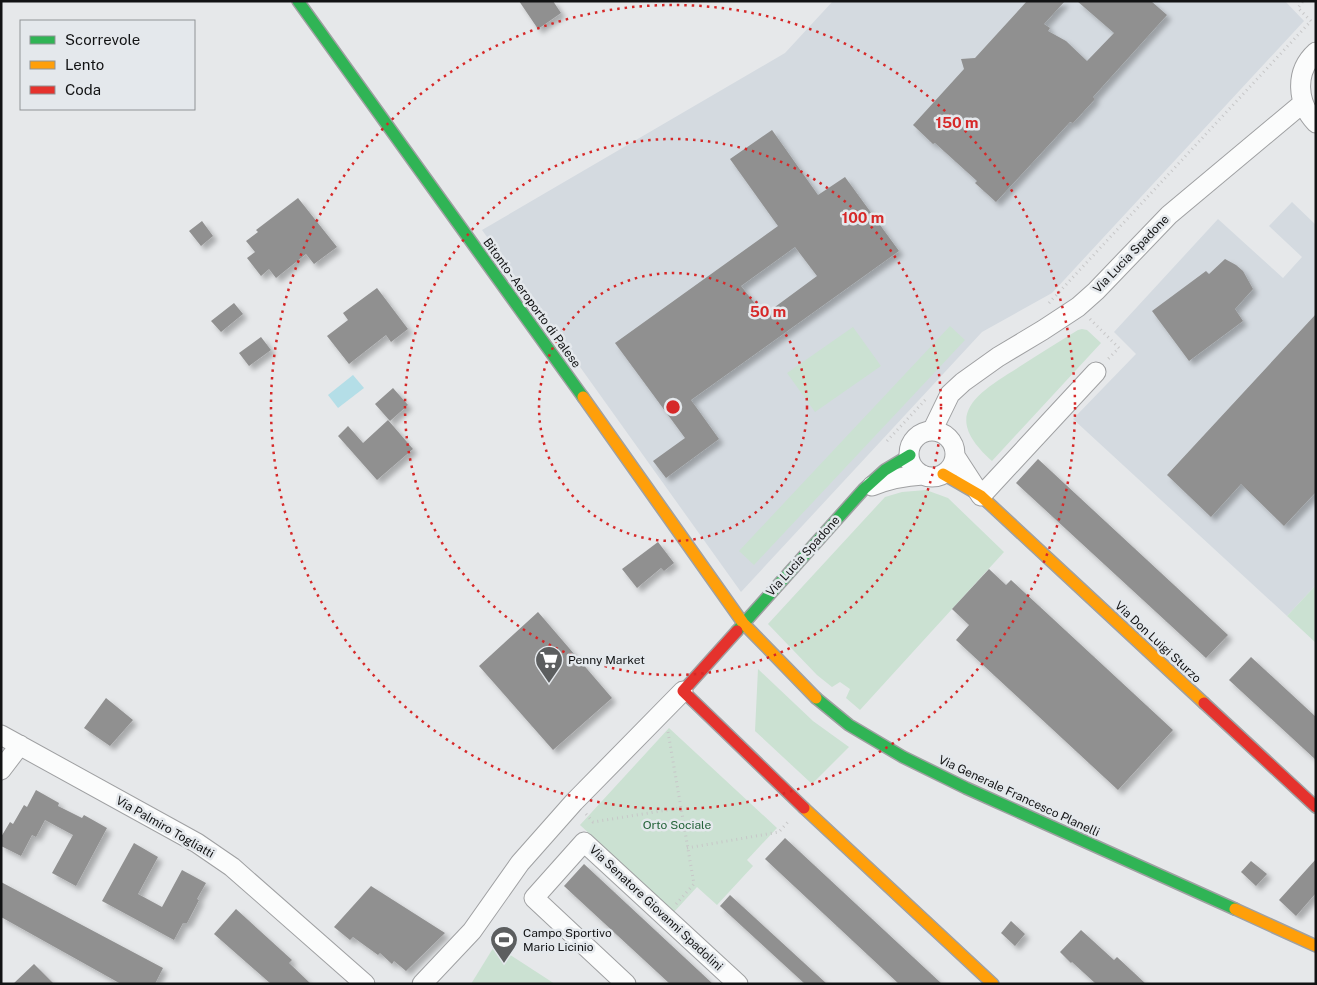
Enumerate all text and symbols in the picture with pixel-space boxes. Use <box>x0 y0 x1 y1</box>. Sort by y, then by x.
legend <box>20 20 195 110</box>
text: Scorrevole <box>65 31 140 48</box>
text: Lento <box>65 56 104 73</box>
text: Coda <box>65 81 101 98</box>
text: 150 m <box>935 114 979 131</box>
text: 100 m <box>842 209 884 226</box>
street label: Via Lucia Spadone <box>1090 212 1172 296</box>
street label: Bitonto - Aeroporto di Palese <box>480 236 584 371</box>
text: 50 m <box>750 303 786 320</box>
centre of rings <box>664 398 682 416</box>
street label: Via Lucia Spadone <box>763 513 843 599</box>
street label: Via Don Luigi Sturzo <box>1112 598 1204 686</box>
supermarket icon: Penny Market <box>534 645 564 684</box>
place label: Penny Market <box>568 653 645 667</box>
street label: Via Generale Francesco Planelli <box>936 752 1102 840</box>
street label: Via Palmiro Togliatti <box>113 793 217 861</box>
park label: Orto Sociale <box>643 818 711 832</box>
street label: Via Senatore Giovanni Spadolini <box>586 842 726 974</box>
sports icon: Campo Sportivo Mario Licinio <box>489 925 519 964</box>
place label: Campo Sportivo Mario Licinio <box>523 926 612 954</box>

